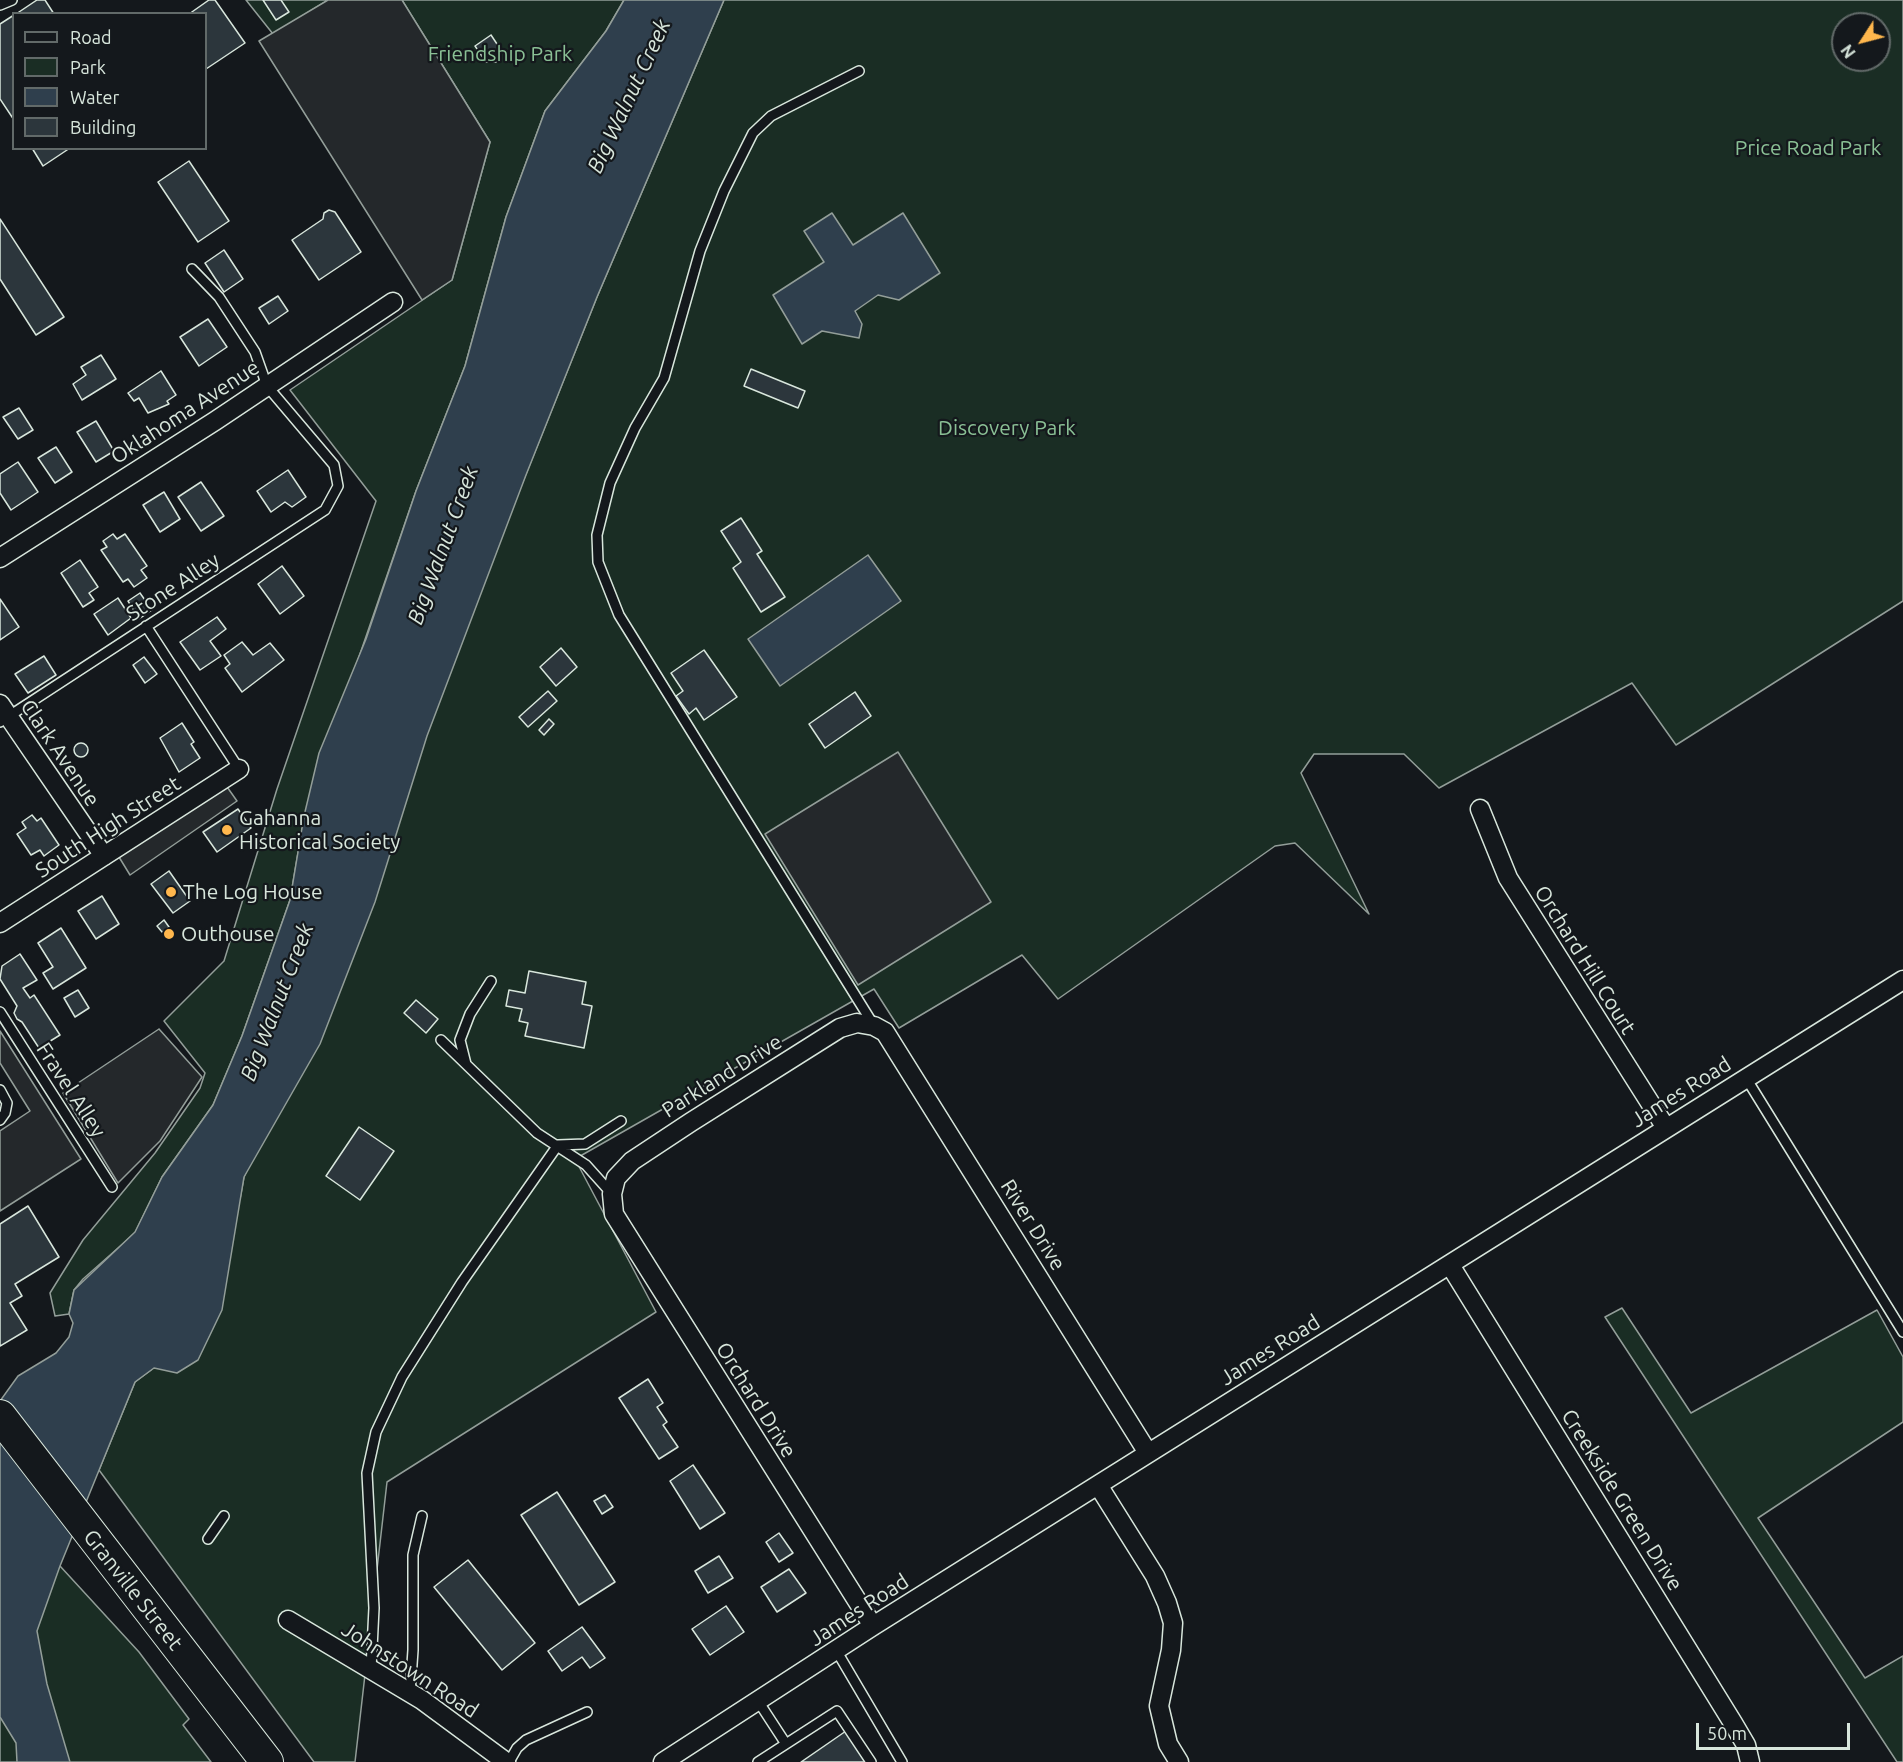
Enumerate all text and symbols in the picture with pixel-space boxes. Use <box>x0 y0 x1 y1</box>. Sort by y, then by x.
legend <box>12 12 207 150</box>
north arrow <box>1831 12 1891 72</box>
water label: Big Walnut Creek <box>582 15 676 177</box>
text: Road <box>70 27 112 47</box>
park label: Friendship Park <box>428 41 572 67</box>
text: N <box>1837 41 1859 62</box>
text: Park <box>70 57 106 77</box>
text: Water <box>70 87 119 107</box>
text: Building <box>70 117 136 137</box>
park label: Price Road Park <box>1735 135 1881 161</box>
street label: Oklahoma Avenue <box>106 355 264 469</box>
park label: Discovery Park <box>938 415 1076 441</box>
water label: Big Walnut Creek <box>402 462 484 628</box>
street label: Stone Alley <box>122 547 224 627</box>
street label: Clark Avenue <box>15 695 105 811</box>
street label: South High Street <box>31 771 185 883</box>
place label: Gahanna Historical Society <box>239 805 400 855</box>
marker: Gahanna Historical Society <box>220 823 234 837</box>
place label: The Log House <box>183 879 323 905</box>
street label: Orchard Hill Court <box>1529 881 1641 1039</box>
marker: The Log House <box>164 885 178 899</box>
water label: Big Walnut Creek <box>235 919 319 1085</box>
place label: Outhouse <box>181 921 275 947</box>
marker: Outhouse <box>162 927 176 941</box>
street label: Parkland Drive <box>657 1029 787 1123</box>
street label: Fravel Alley <box>31 1038 111 1142</box>
street label: James Road <box>1626 1051 1736 1133</box>
street label: River Drive <box>995 1175 1071 1275</box>
street label: James Road <box>1215 1309 1325 1391</box>
street label: Orchard Drive <box>710 1338 802 1462</box>
street label: Creekside Green Drive <box>1556 1405 1688 1595</box>
street label: Granville Street <box>78 1525 188 1655</box>
street label: James Road <box>805 1569 913 1651</box>
street label: Johnstown Road <box>337 1616 483 1724</box>
scale bar <box>1699 1711 1854 1749</box>
text: 50 m <box>1707 1723 1747 1743</box>

